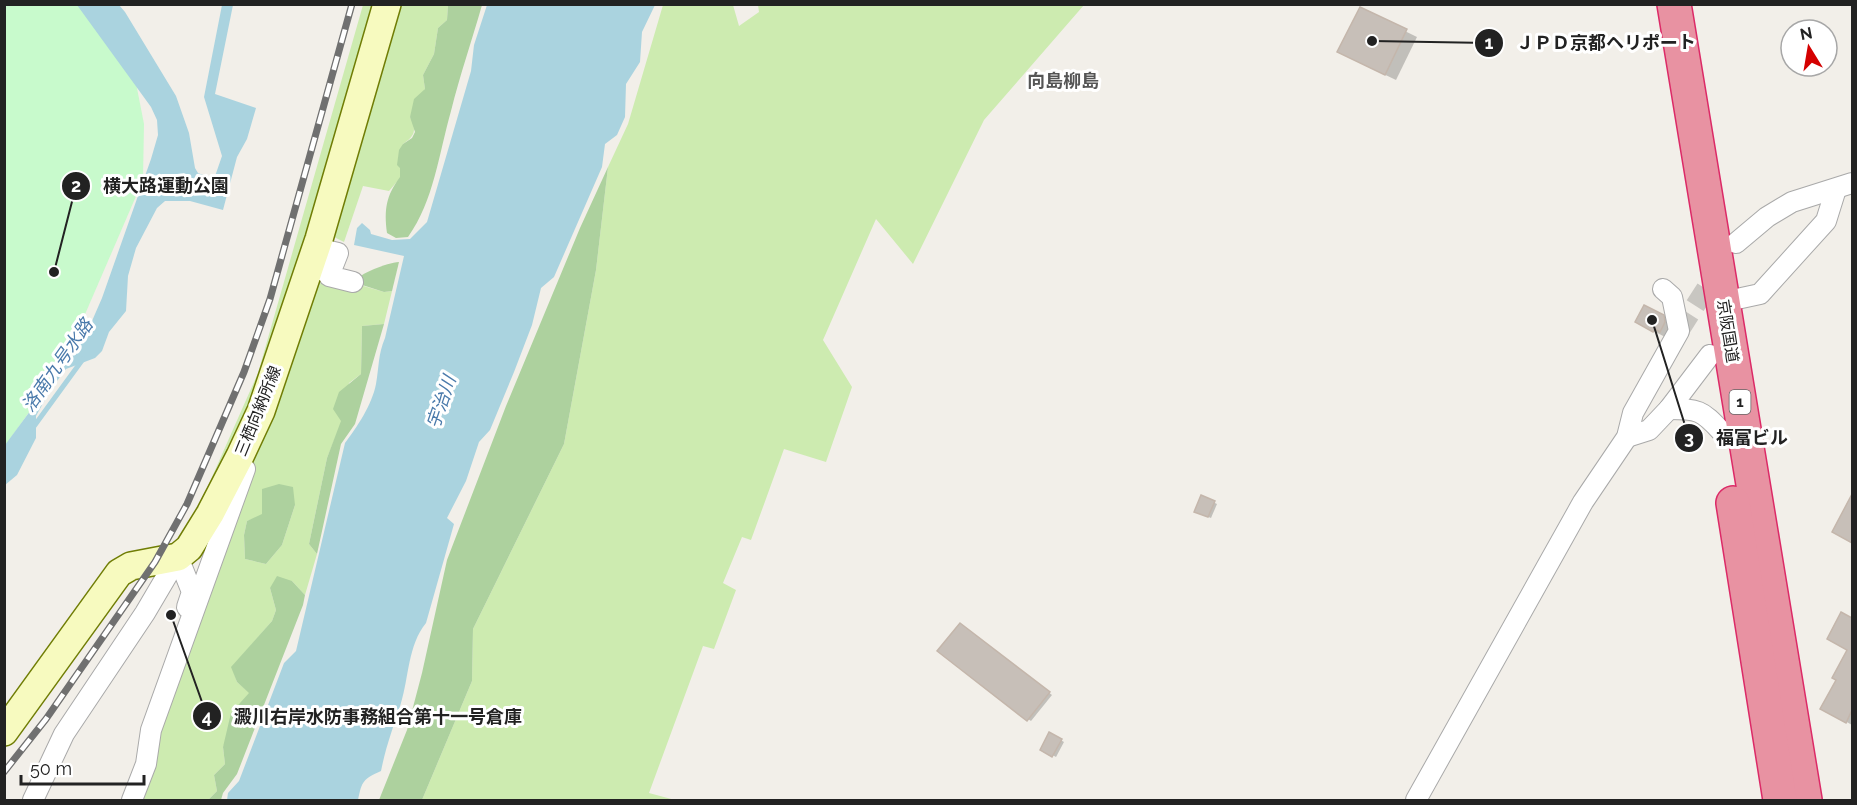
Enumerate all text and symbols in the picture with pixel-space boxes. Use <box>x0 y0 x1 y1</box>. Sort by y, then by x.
north arrow <box>1779 18 1839 78</box>
text: N <box>1798 23 1814 44</box>
callout: ＪＰＤ京都ヘリポート <box>1474 25 1708 61</box>
text: 1 <box>1485 32 1494 53</box>
text: ＪＰＤ京都ヘリポート <box>1516 32 1696 53</box>
district label: 向島柳島 <box>1027 70 1099 91</box>
callout: 横大路運動公園 <box>61 168 241 204</box>
text: 2 <box>71 175 81 196</box>
text: 横大路運動公園 <box>103 175 229 196</box>
street label: 京阪国道 <box>1714 298 1742 364</box>
water label: 洛南九号水路 <box>17 313 98 415</box>
street label: 三栖向納所線 <box>231 363 285 459</box>
water label: 宇治川 <box>422 371 460 431</box>
road number: 1 <box>1730 390 1750 414</box>
callout: 福富ビル <box>1674 420 1800 456</box>
text: 3 <box>1684 427 1694 448</box>
text: 福富ビル <box>1716 427 1788 448</box>
callout: 澱川右岸水防事務組合第十一号倉庫 <box>192 698 534 734</box>
text: 4 <box>202 706 212 727</box>
text: 澱川右岸水防事務組合第十一号倉庫 <box>234 706 522 727</box>
scale bar <box>21 748 144 786</box>
text: 50 m <box>30 758 72 779</box>

